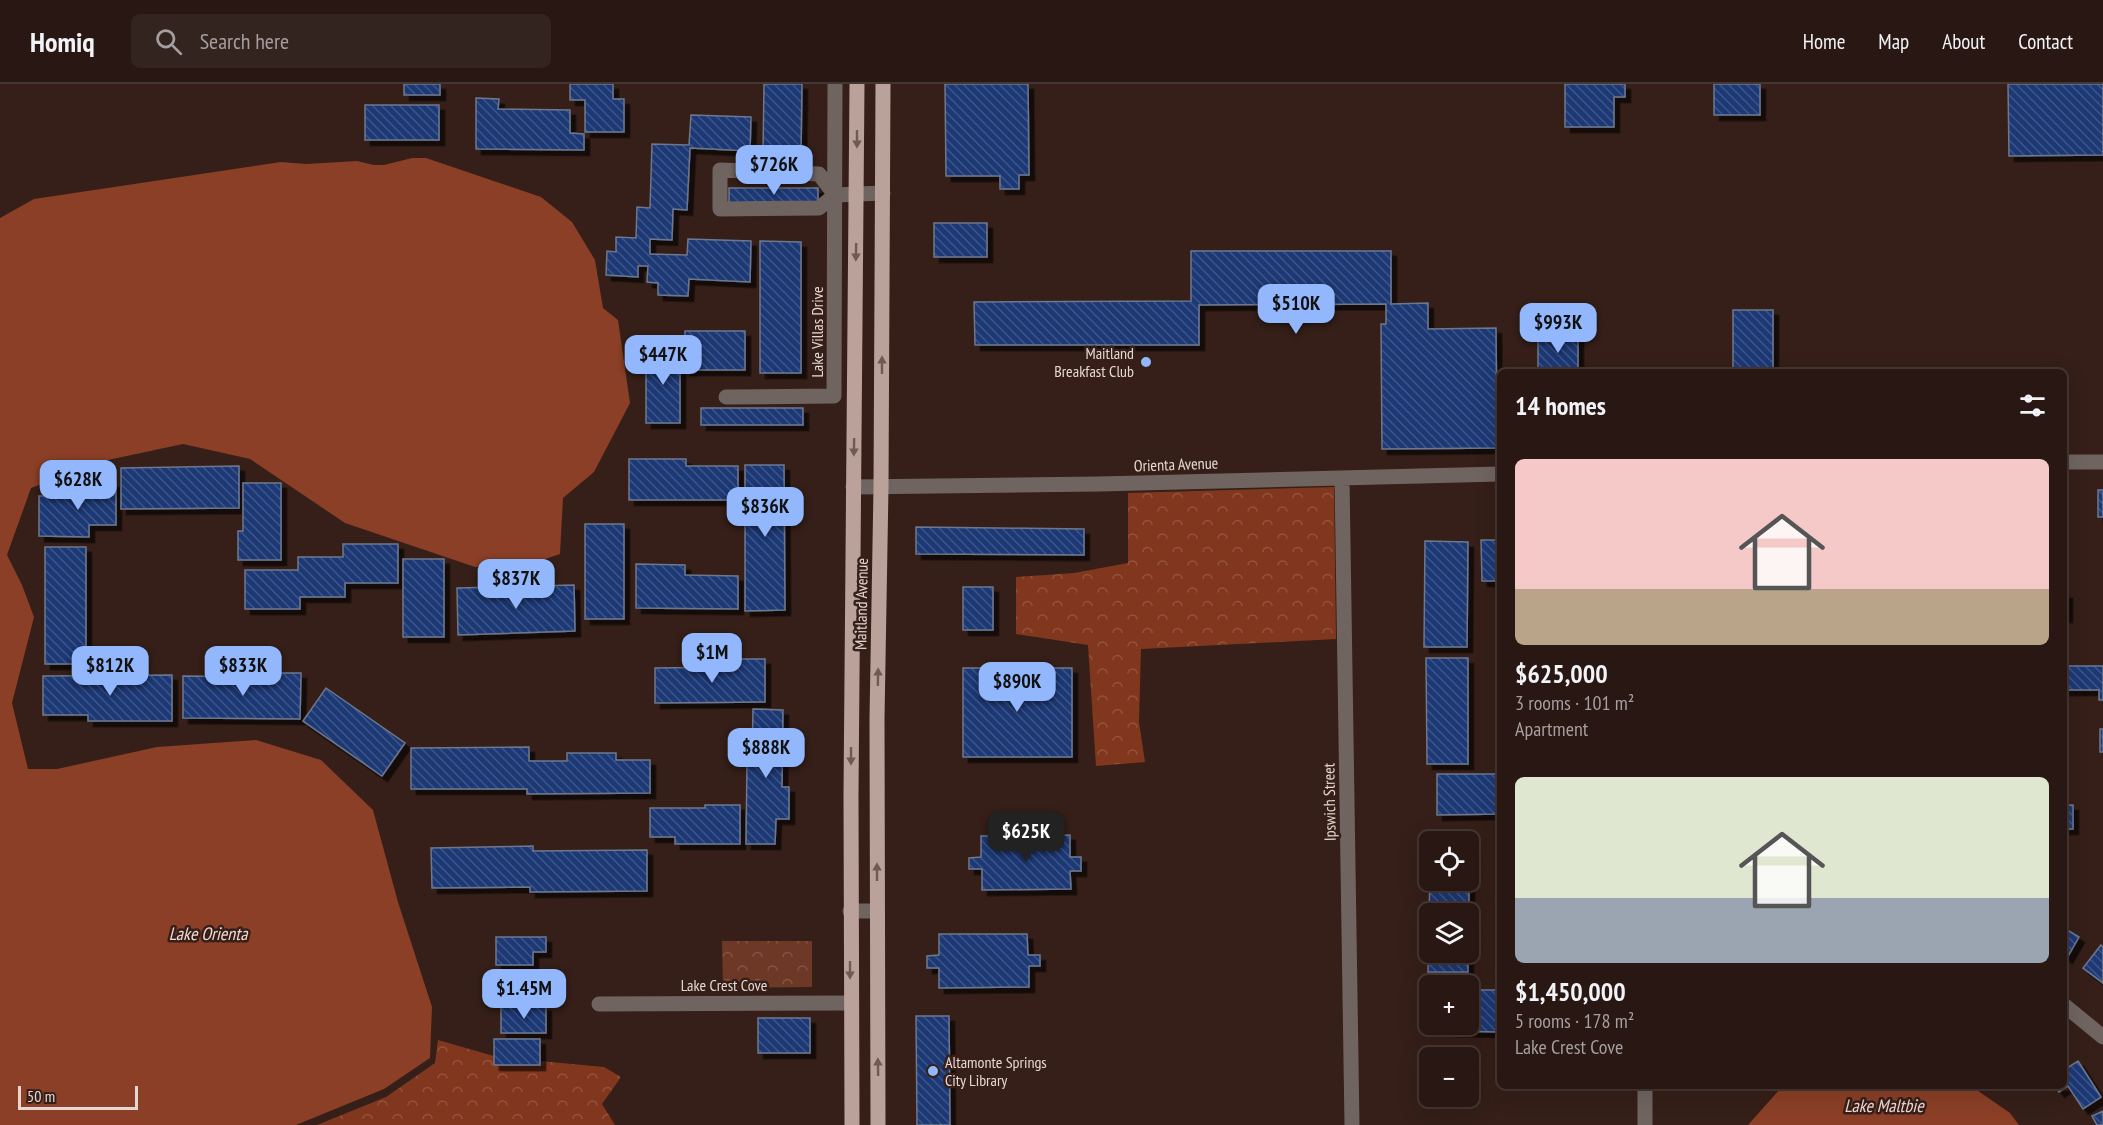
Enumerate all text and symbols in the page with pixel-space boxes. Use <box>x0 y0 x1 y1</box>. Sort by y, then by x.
search box <box>131 14 551 68</box>
text: Homiq <box>30 23 95 60</box>
icon: search <box>152 25 185 58</box>
text: Search here <box>200 27 289 55</box>
text: Home <box>1803 28 1845 55</box>
text: Map <box>1878 28 1909 55</box>
text: About <box>1942 28 1985 55</box>
text: Contact <box>2018 28 2073 55</box>
one-way arrow <box>852 129 862 148</box>
pin: $726K <box>732 145 816 196</box>
text: $726K <box>750 151 798 177</box>
one-way arrow <box>851 243 861 262</box>
pin: $510K <box>1254 284 1338 335</box>
street label: Lake Villas Drive <box>807 286 827 378</box>
text: $510K <box>1272 290 1320 316</box>
pin: $993K <box>1516 303 1600 354</box>
text: $993K <box>1534 309 1582 335</box>
pin: $447K <box>621 335 705 386</box>
text: $447K <box>639 341 687 367</box>
place label: Maitland Breakfast Club <box>1054 343 1134 381</box>
marker: Maitland Breakfast Club <box>1139 355 1153 369</box>
one-way arrow <box>877 356 887 375</box>
text: 14 homes <box>1515 389 1606 422</box>
icon: filters <box>2016 389 2049 422</box>
one-way arrow <box>849 438 858 457</box>
street label: Orienta Avenue <box>1133 453 1219 475</box>
pin: $628K <box>36 460 120 511</box>
text: $628K <box>54 466 102 492</box>
pin: $836K <box>723 487 807 538</box>
text: $836K <box>741 493 789 519</box>
icon: home <box>1728 498 1836 606</box>
street label: Maitland Avenue <box>850 558 872 650</box>
pin: $837K <box>474 559 558 610</box>
text: $837K <box>492 565 540 591</box>
pin: $1M <box>683 633 741 684</box>
text: $1M <box>696 639 728 665</box>
pin: $812K <box>68 646 152 697</box>
pin: $833K <box>201 646 285 697</box>
text: $812K <box>86 652 134 678</box>
text: $833K <box>219 652 267 678</box>
text: $625,000 <box>1515 657 1608 690</box>
pin: $890K <box>975 662 1059 713</box>
one-way arrow <box>873 667 883 686</box>
text: $890K <box>993 668 1041 694</box>
text: 3 rooms · 101 m² <box>1515 690 1634 716</box>
text: Apartment <box>1515 716 1588 742</box>
pin: $888K <box>724 728 808 779</box>
text: $888K <box>742 734 790 760</box>
one-way arrow <box>846 746 856 765</box>
street label: Ipswich Street <box>1318 762 1340 841</box>
pin: $625K <box>984 812 1068 863</box>
icon: home <box>1728 816 1836 924</box>
text: $625K <box>1002 818 1050 844</box>
map controls <box>1419 831 1479 1107</box>
button: locate <box>1419 831 1479 891</box>
one-way arrow <box>872 862 882 881</box>
button: layers <box>1419 903 1479 963</box>
water label: Lake Orienta <box>169 922 248 945</box>
one-way arrow <box>845 960 855 979</box>
pin: $1.45M <box>475 969 573 1020</box>
text: $1.45M <box>496 975 552 1001</box>
street label: Lake Crest Cove <box>681 975 767 995</box>
button: + <box>1419 975 1479 1035</box>
text: $1,450,000 <box>1515 975 1626 1008</box>
text: 5 rooms · 178 m² <box>1515 1008 1634 1034</box>
text: Lake Crest Cove <box>1515 1034 1623 1060</box>
button: − <box>1419 1047 1479 1107</box>
place label: Altamonte Springs City Library <box>945 1052 1047 1090</box>
one-way arrow <box>873 1057 883 1076</box>
marker: Altamonte Springs City Library <box>926 1064 940 1078</box>
scale bar <box>18 1083 138 1110</box>
text: 50 m <box>27 1086 55 1106</box>
water label: Lake Maltbie <box>1844 1094 1925 1117</box>

